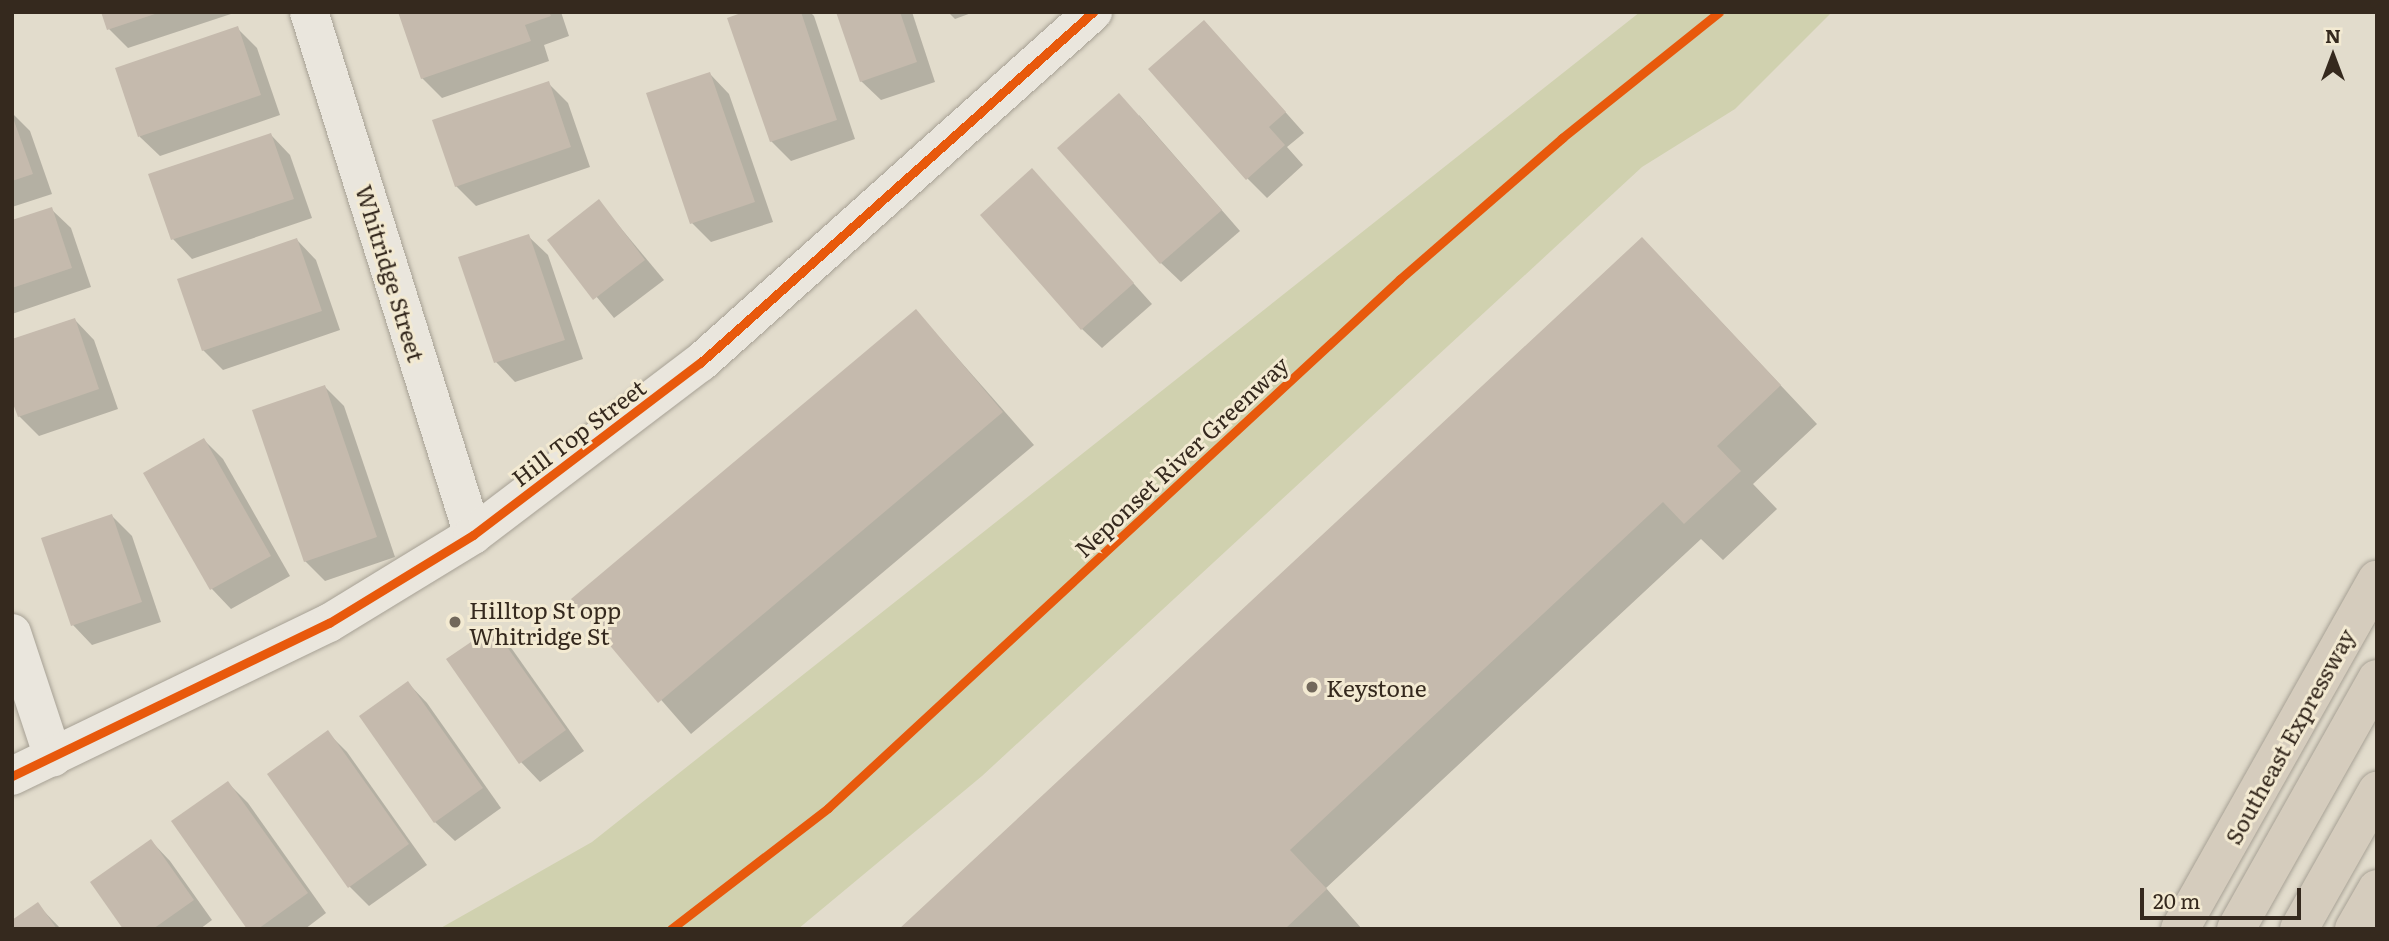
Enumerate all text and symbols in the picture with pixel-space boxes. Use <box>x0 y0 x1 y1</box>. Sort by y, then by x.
north arrow <box>2298 21 2368 91</box>
text: N <box>2325 21 2341 49</box>
street label: Whitridge Street <box>351 181 431 365</box>
street label: Neponset River Greenway <box>1069 350 1293 562</box>
street label: Hill Top Street <box>506 373 650 491</box>
place label: Hilltop St opp Whitridge St <box>469 595 621 649</box>
marker: Hilltop St opp Whitridge St <box>447 614 463 630</box>
street label: Southeast Expressway <box>2218 623 2360 849</box>
place label: Keystone <box>1326 673 1427 701</box>
marker: Keystone <box>1304 679 1320 695</box>
scale bar <box>2144 874 2305 918</box>
text: 20 m <box>2153 884 2200 915</box>

